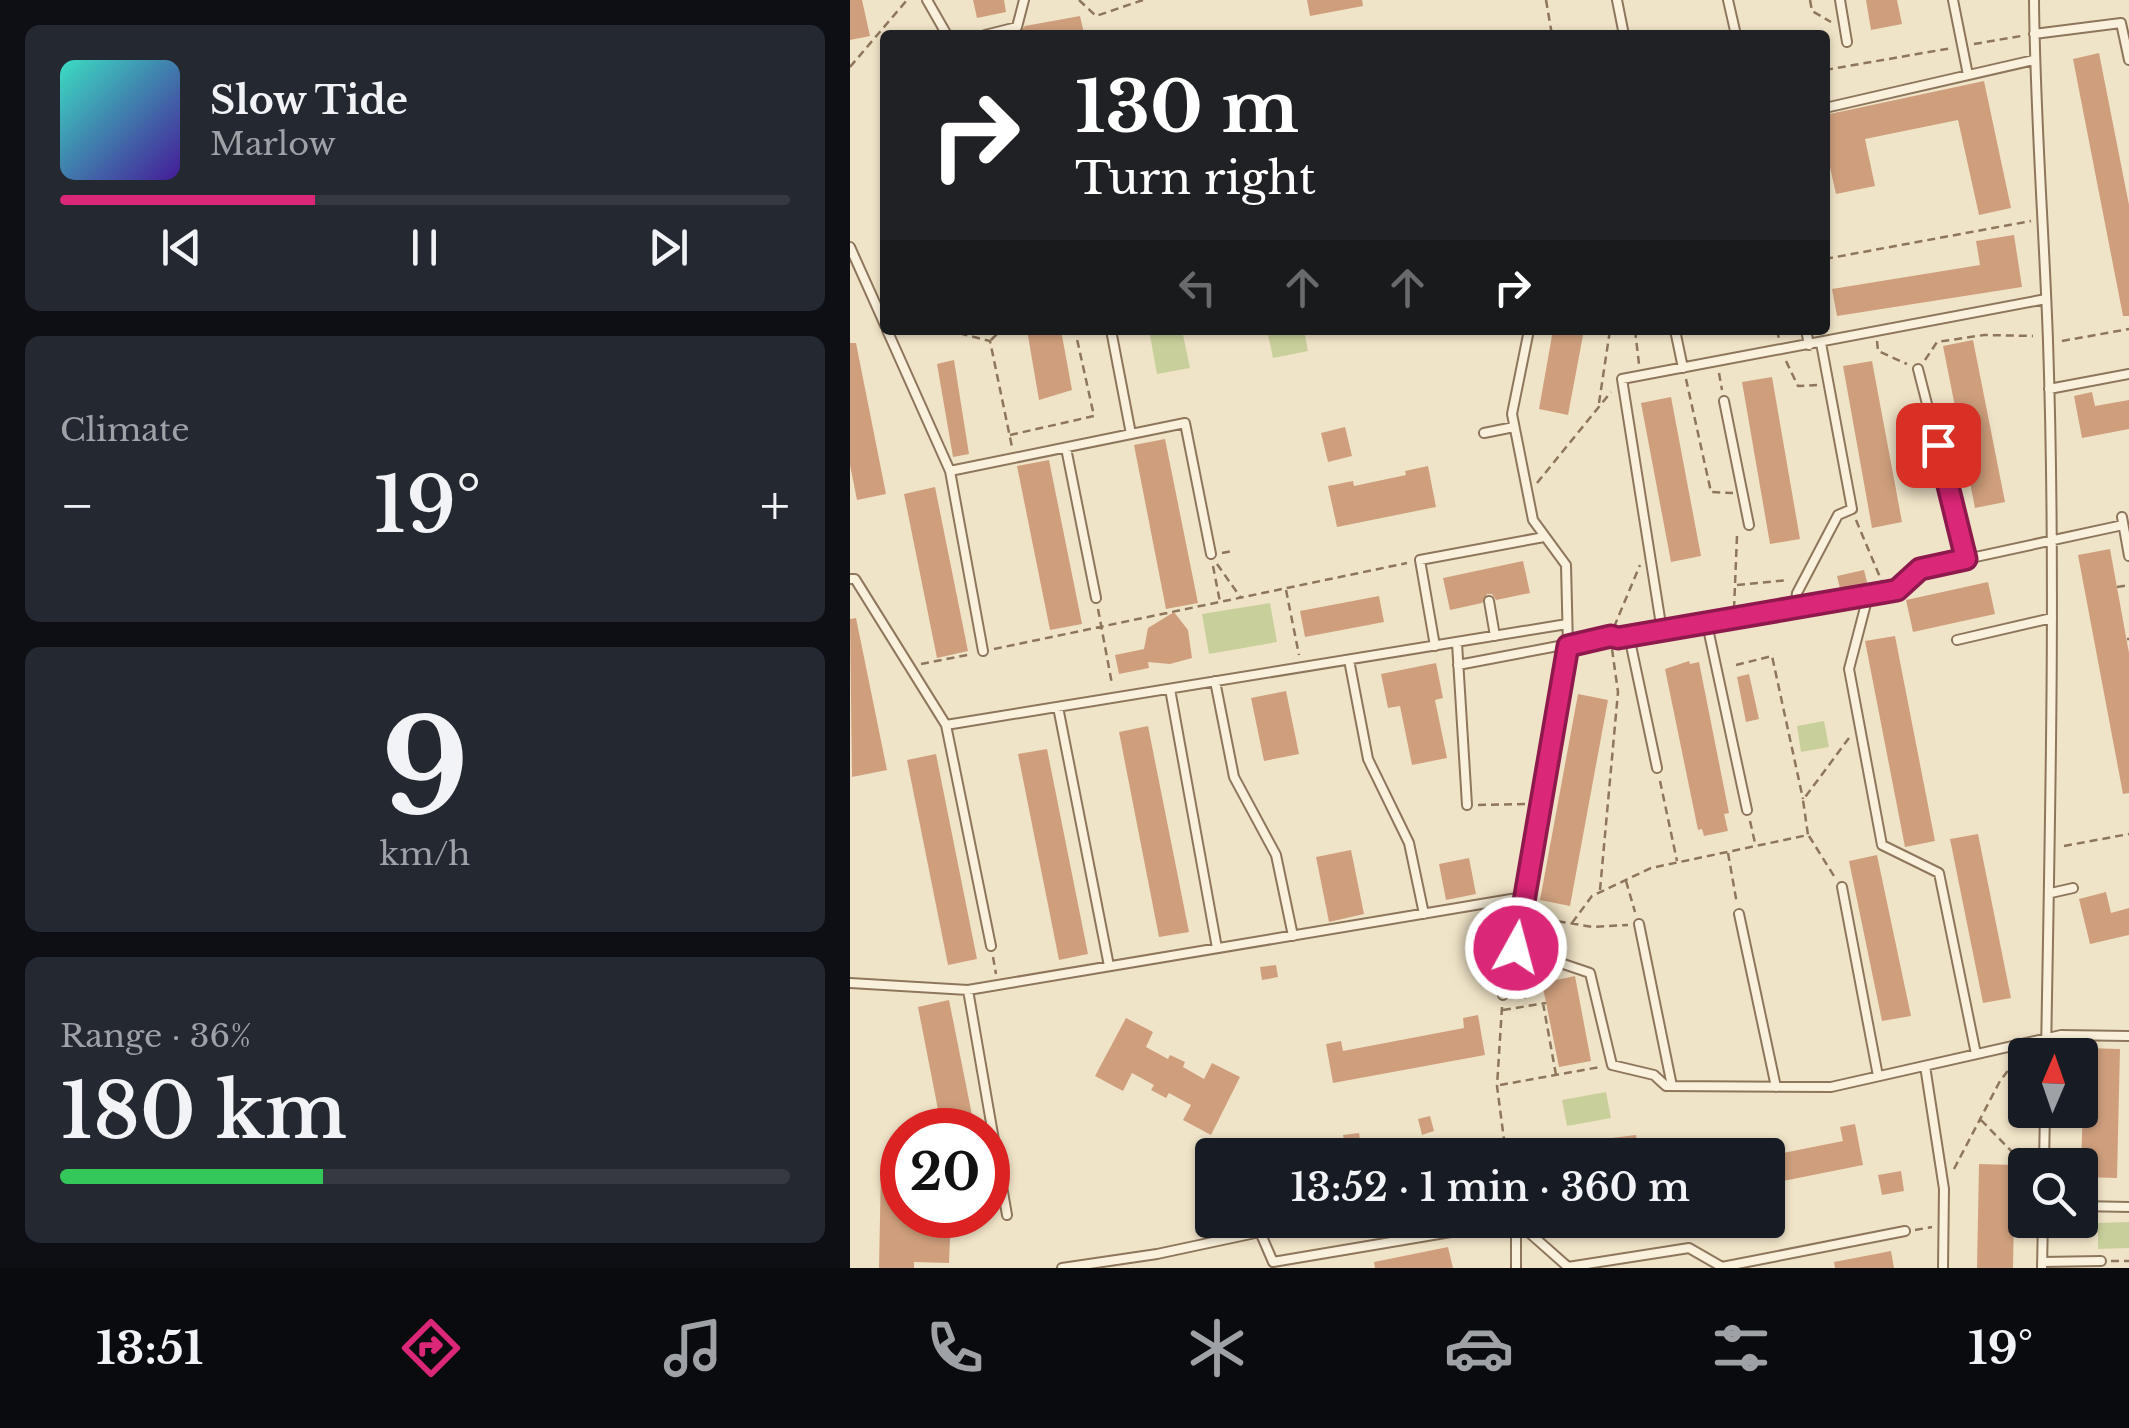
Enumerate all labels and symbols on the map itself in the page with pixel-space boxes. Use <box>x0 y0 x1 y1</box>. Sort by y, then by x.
pin <box>1896 403 1981 488</box>
position arrow <box>1464 896 1568 1000</box>
north arrow <box>2008 1038 2098 1128</box>
speed limit sign: 20 <box>880 1108 1010 1238</box>

